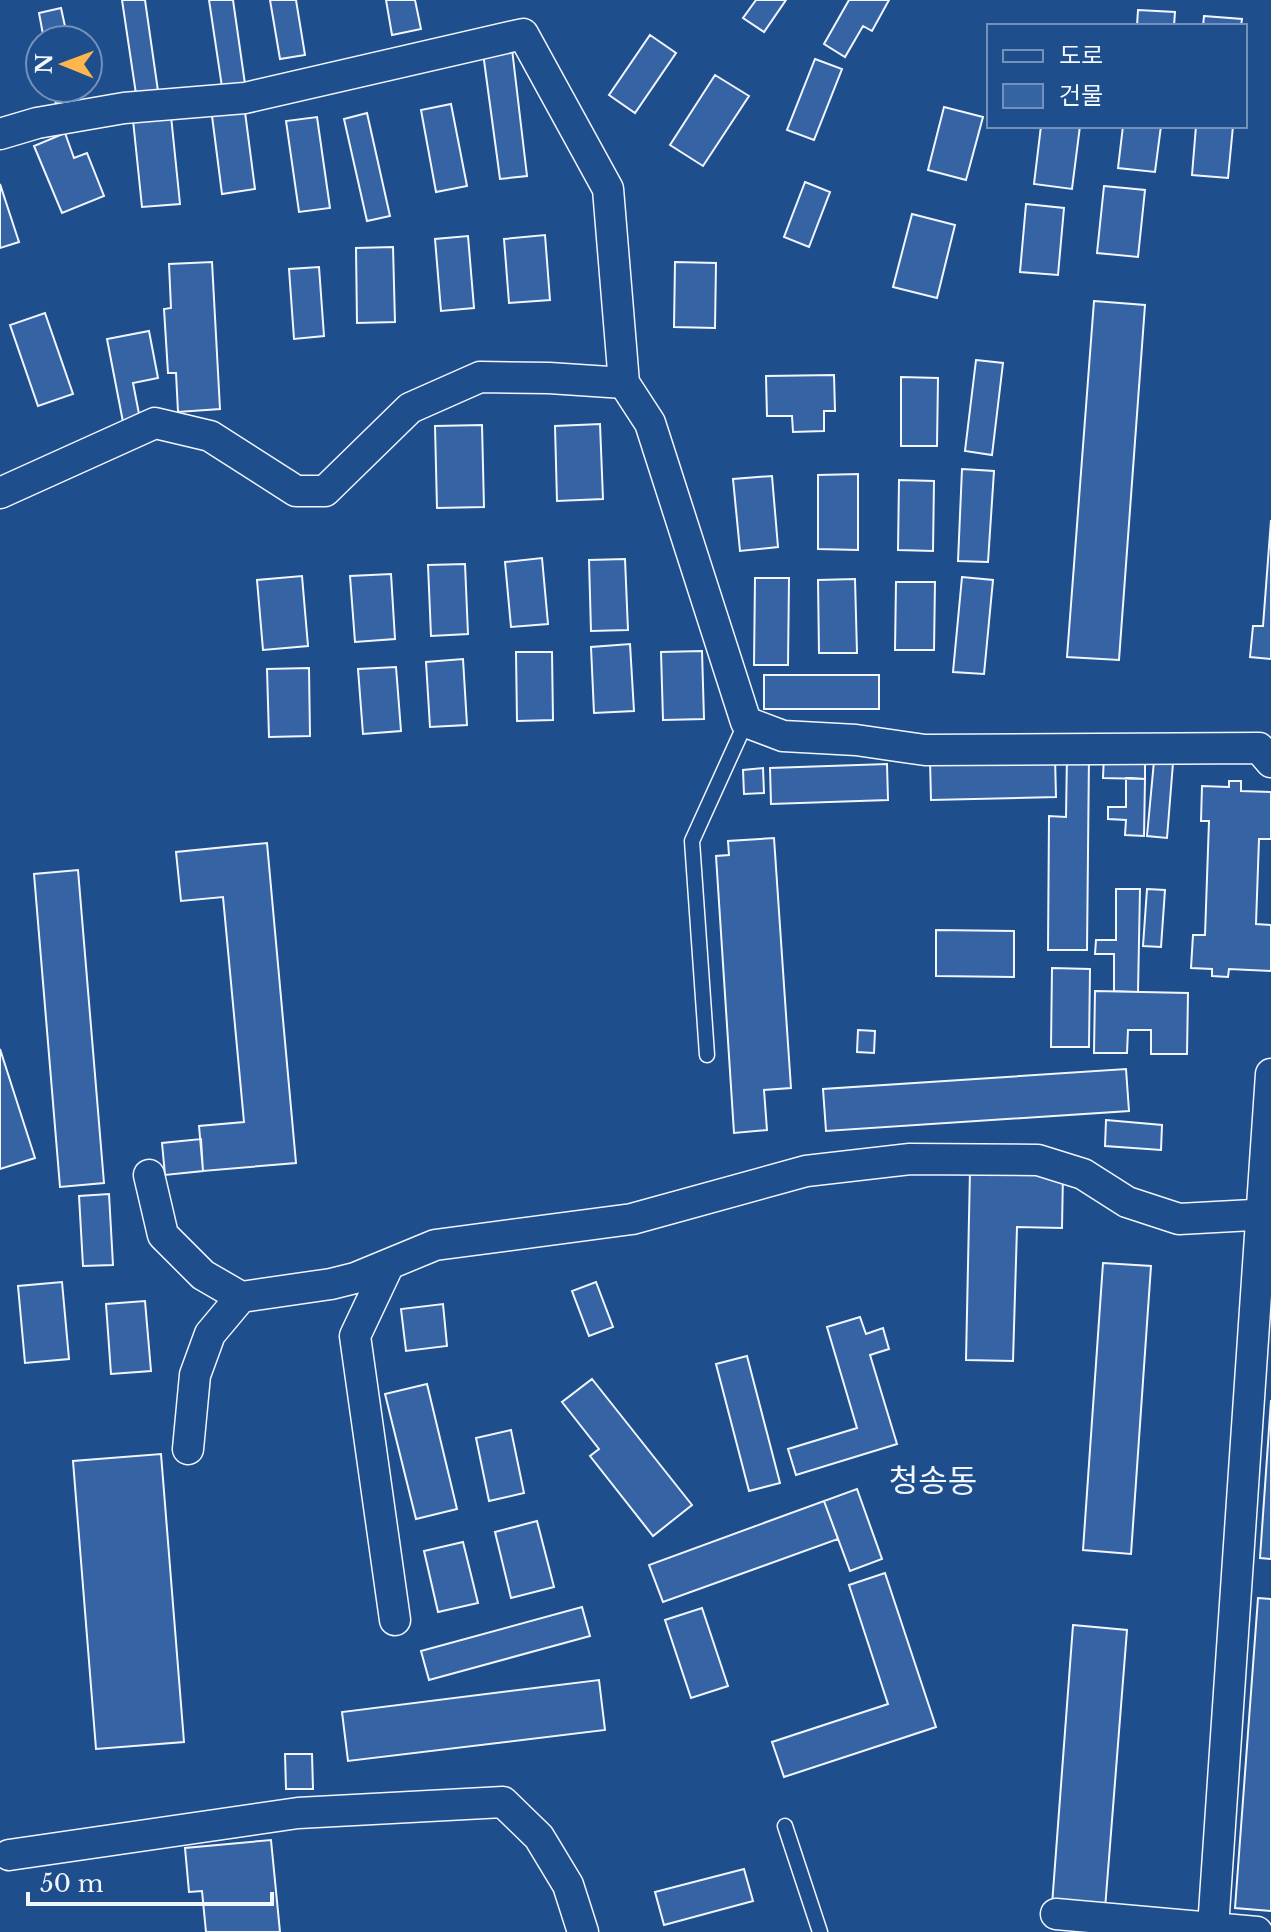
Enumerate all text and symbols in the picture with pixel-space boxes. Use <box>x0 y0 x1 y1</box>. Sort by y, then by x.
north arrow <box>24 24 104 104</box>
legend <box>987 24 1247 128</box>
text: 도로 <box>1059 41 1103 70</box>
text: N <box>31 53 58 74</box>
text: 건물 <box>1059 81 1103 110</box>
district label: 청송동 <box>889 1461 977 1501</box>
scale bar <box>28 1856 272 1906</box>
text: 50 m <box>40 1869 104 1898</box>

